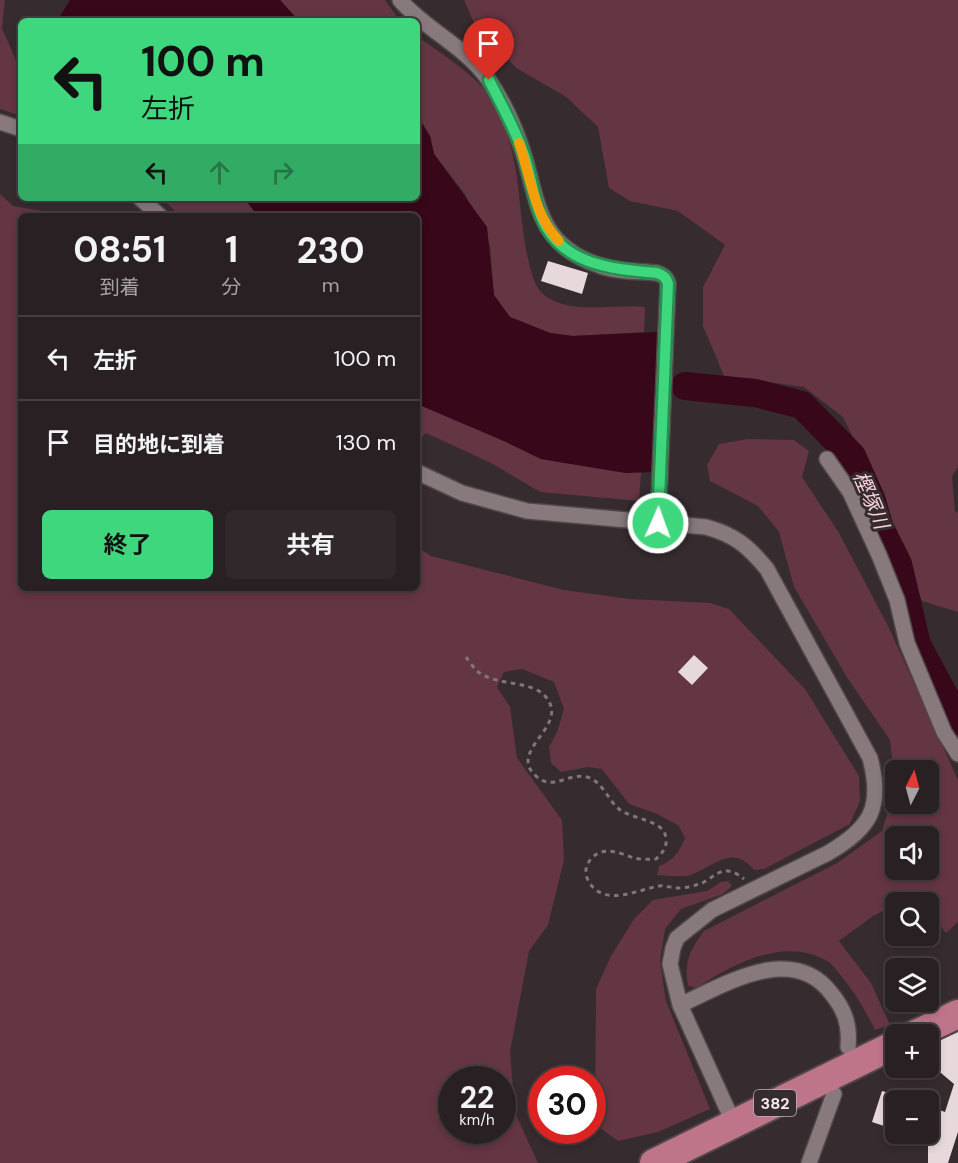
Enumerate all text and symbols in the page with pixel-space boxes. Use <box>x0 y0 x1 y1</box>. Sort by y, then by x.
pin <box>463 18 514 80</box>
icon: arrive <box>472 27 505 60</box>
text: 100 m <box>141 34 265 89</box>
icon: left <box>42 42 120 120</box>
text: 左折 <box>141 91 195 126</box>
icon: left <box>140 156 173 189</box>
icon: ahead <box>203 156 236 189</box>
icon: right <box>266 156 299 189</box>
text: 08:51 <box>73 226 166 273</box>
text: 1 <box>225 226 238 273</box>
text: 230 <box>297 227 365 274</box>
text: m <box>322 272 340 298</box>
text: 到着 <box>100 274 140 300</box>
text: 分 <box>221 274 241 300</box>
icon: left <box>42 342 75 375</box>
text: 100 m <box>334 344 396 373</box>
text: 左折 <box>93 346 137 375</box>
icon: arrive <box>42 426 75 459</box>
text: 130 m <box>336 428 396 457</box>
text: 目的地に到着 <box>93 430 225 459</box>
water label: 樫塚川 <box>847 467 895 535</box>
position arrow <box>626 491 690 555</box>
button: 終了 <box>42 510 213 579</box>
button: 共有 <box>225 510 396 579</box>
north arrow <box>885 760 939 814</box>
map controls <box>885 760 939 1144</box>
button: sound <box>885 826 939 880</box>
button: search <box>885 892 939 946</box>
button: layers <box>885 958 939 1012</box>
button: + <box>885 1024 939 1078</box>
speed limit sign: 30 <box>528 1066 606 1144</box>
text: 22 <box>460 1078 494 1117</box>
road number: 382 <box>754 1090 796 1116</box>
button: − <box>885 1090 939 1144</box>
text: km/h <box>459 1110 495 1130</box>

